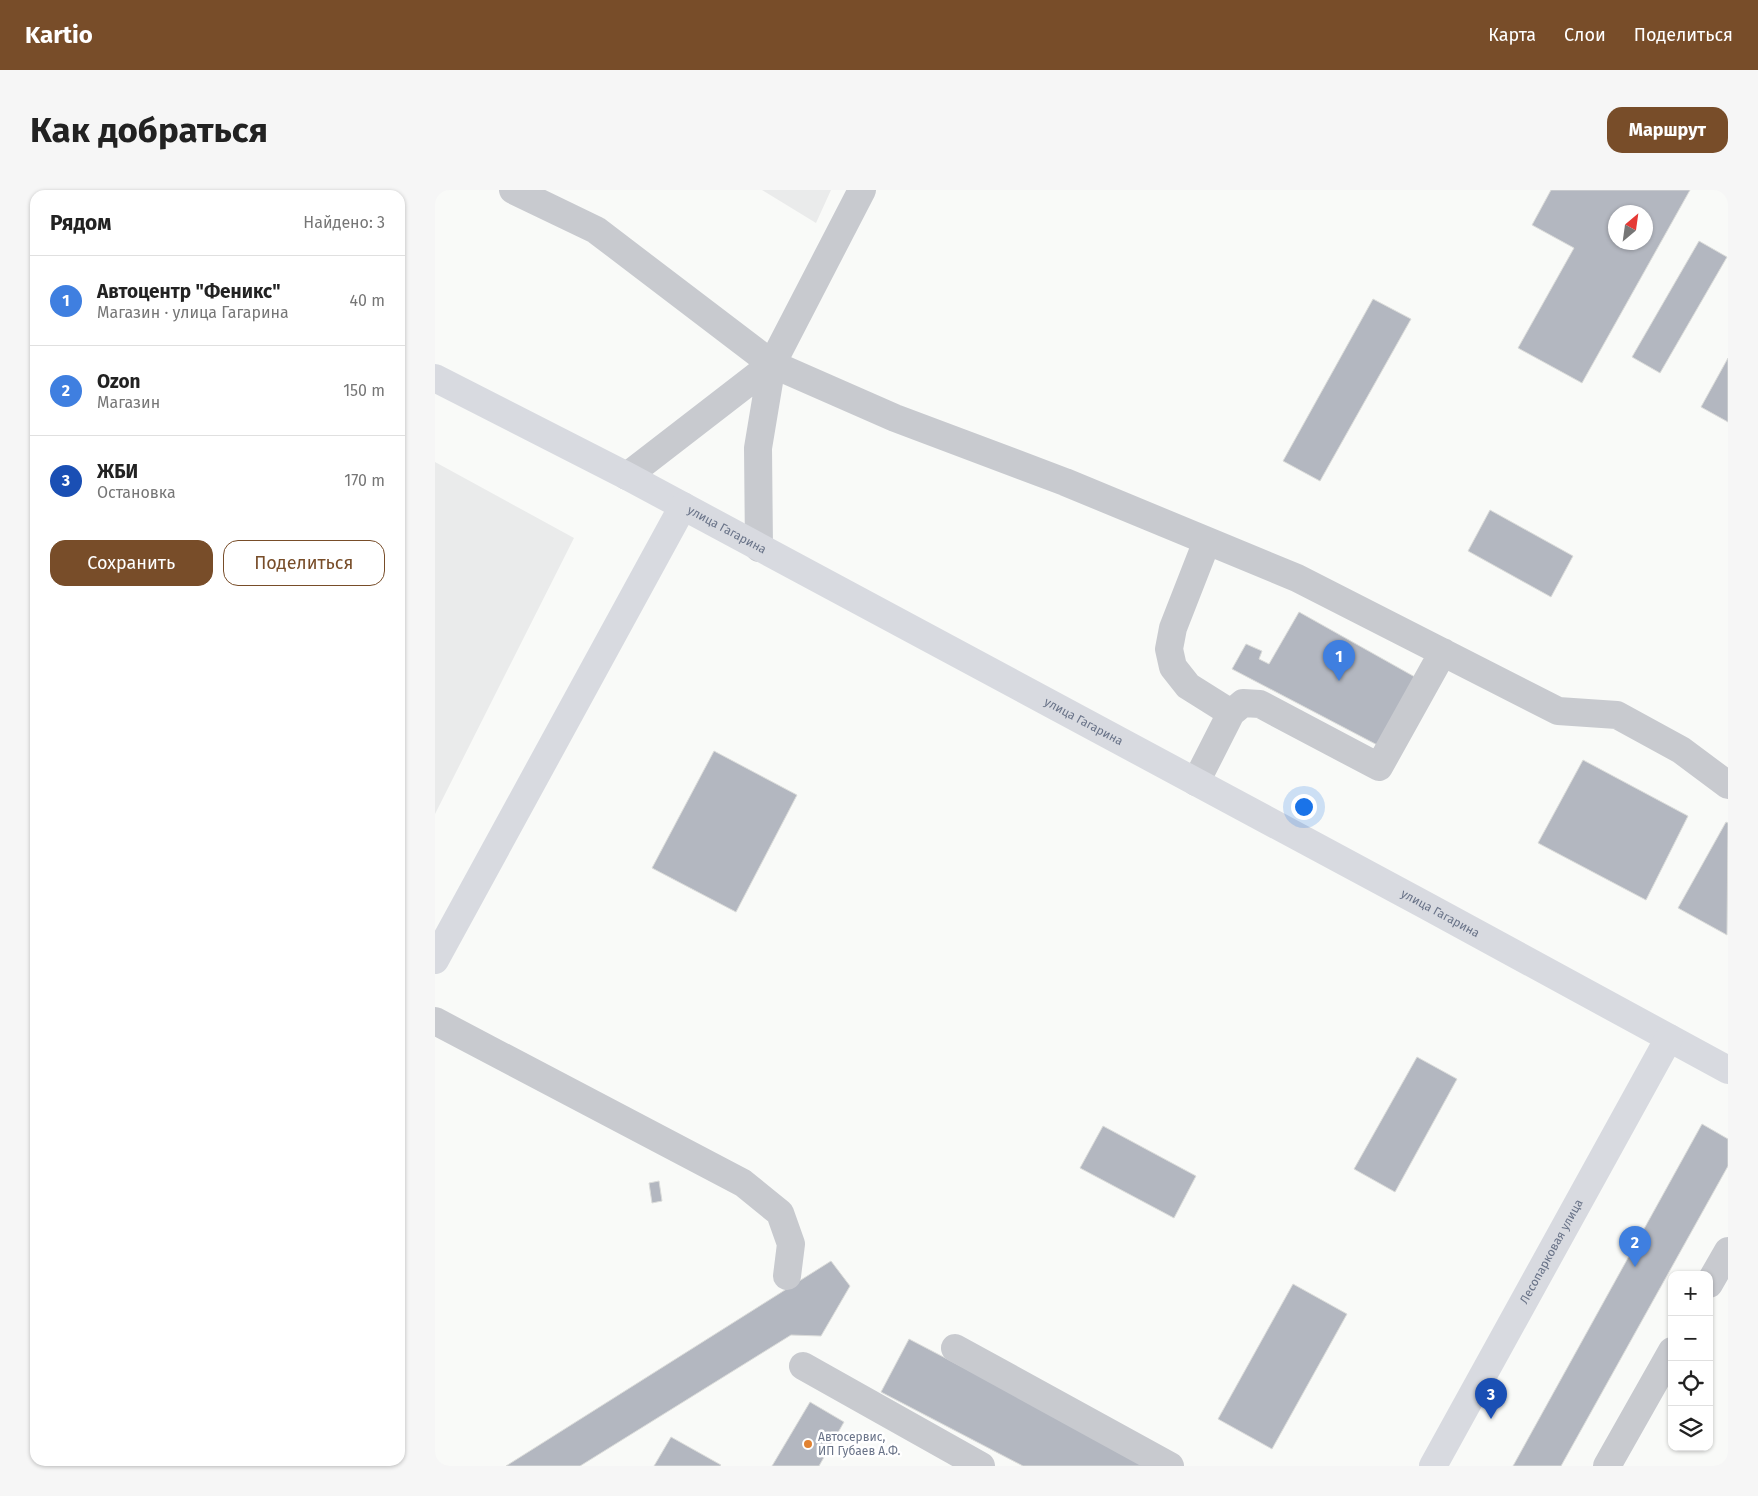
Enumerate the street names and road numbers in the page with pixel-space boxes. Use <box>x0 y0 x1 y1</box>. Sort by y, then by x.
street label: улица Гагарина <box>685 503 769 557</box>
street label: улица Гагарина <box>1042 695 1125 748</box>
street label: улица Гагарина <box>1399 886 1482 940</box>
street label: Лесопарковая улица <box>1517 1197 1586 1306</box>

